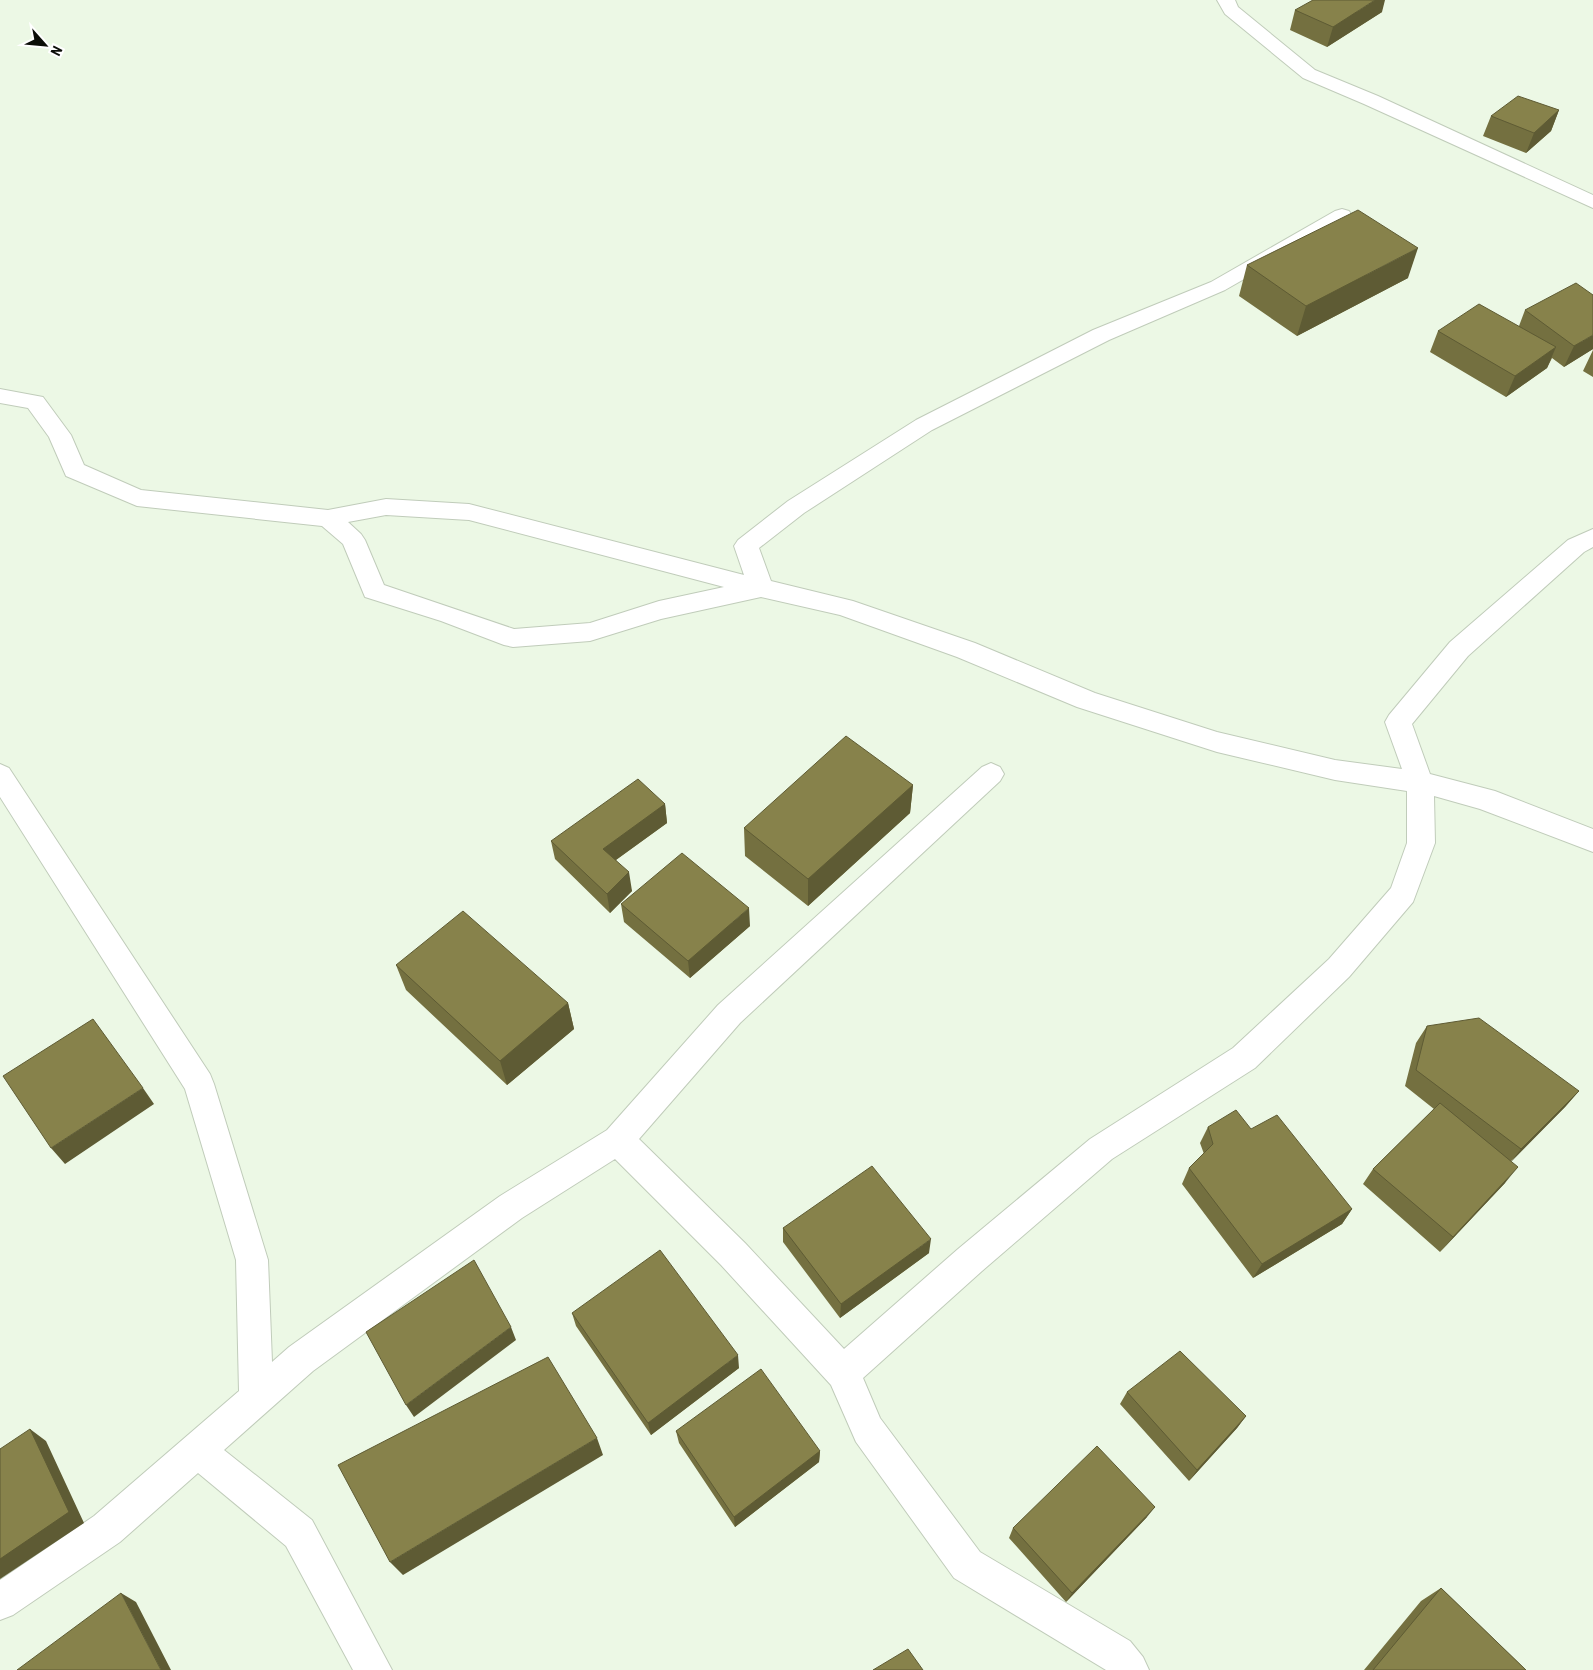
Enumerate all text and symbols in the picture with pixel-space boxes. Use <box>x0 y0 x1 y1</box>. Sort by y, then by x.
north arrow <box>20 20 70 70</box>
text: N <box>48 43 66 58</box>

